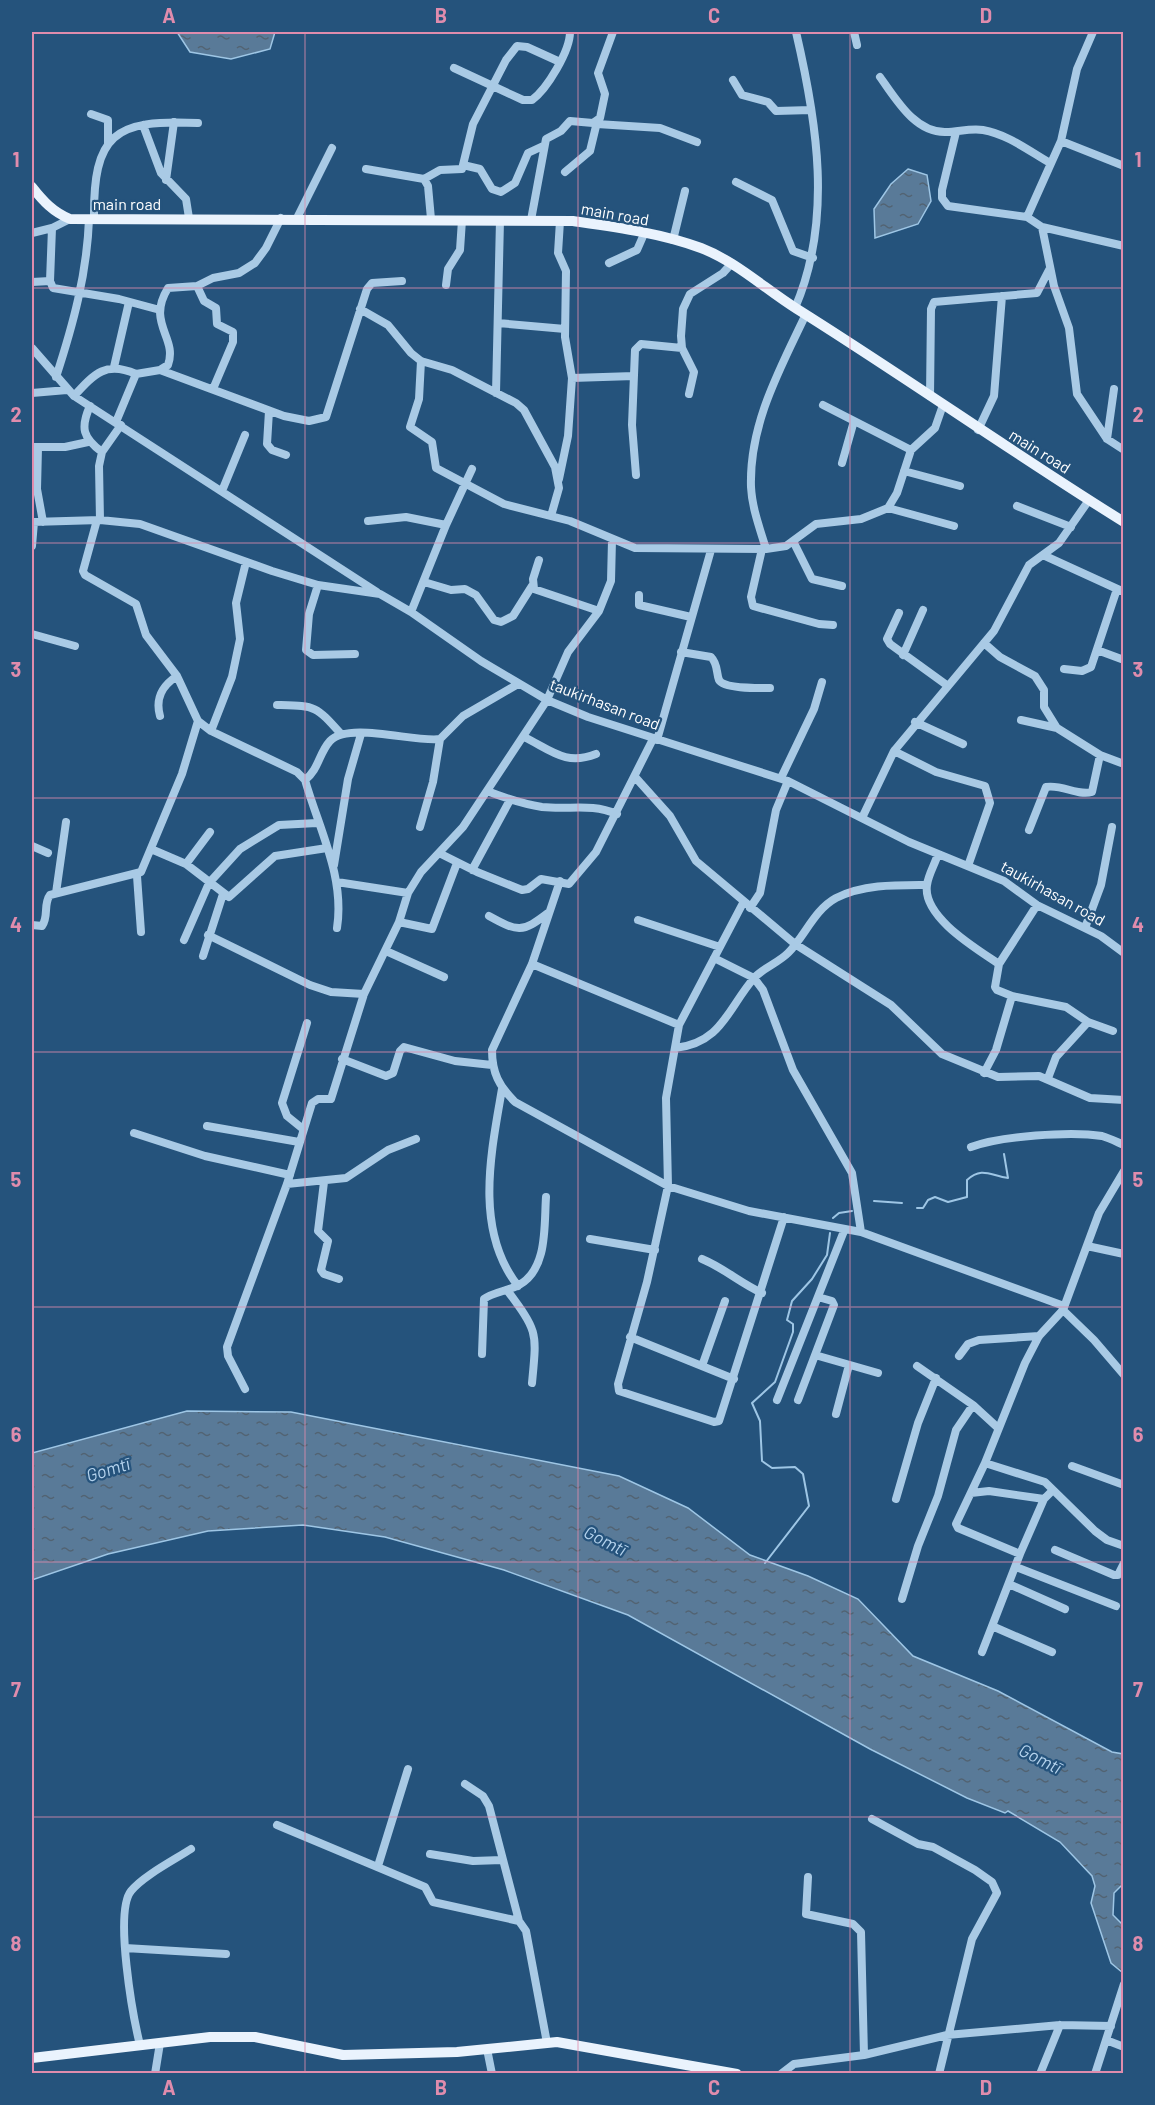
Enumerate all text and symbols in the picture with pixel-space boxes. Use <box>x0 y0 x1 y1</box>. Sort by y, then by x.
text: A <box>162 3 176 27</box>
text: B <box>435 3 447 27</box>
text: C <box>708 3 720 27</box>
text: D <box>980 3 992 27</box>
text: 1 <box>12 147 20 171</box>
text: 1 <box>1134 147 1142 171</box>
street label: main road <box>93 194 161 213</box>
street label: main road <box>580 198 651 229</box>
text: 2 <box>10 402 22 426</box>
text: 2 <box>1132 402 1144 426</box>
street label: main road <box>1006 424 1074 477</box>
text: 3 <box>11 657 21 681</box>
text: 3 <box>1133 657 1143 681</box>
street label: taukirhasan road <box>547 674 663 733</box>
street label: taukirhasan road <box>998 856 1109 929</box>
text: 4 <box>10 912 22 936</box>
text: 4 <box>1132 912 1144 936</box>
text: 5 <box>11 1167 22 1191</box>
text: 5 <box>1133 1167 1144 1191</box>
text: 6 <box>11 1422 22 1446</box>
text: 6 <box>1133 1422 1144 1446</box>
water label: Gomtī <box>83 1451 134 1486</box>
water label: Gomtī <box>581 1520 632 1561</box>
text: 7 <box>11 1677 21 1701</box>
text: 7 <box>1133 1677 1143 1701</box>
water label: Gomtī <box>1016 1738 1067 1779</box>
text: 8 <box>11 1931 22 1955</box>
text: 8 <box>1133 1931 1144 1955</box>
text: A <box>162 2075 176 2099</box>
text: B <box>435 2075 447 2099</box>
text: C <box>708 2075 720 2099</box>
text: D <box>980 2075 992 2099</box>

